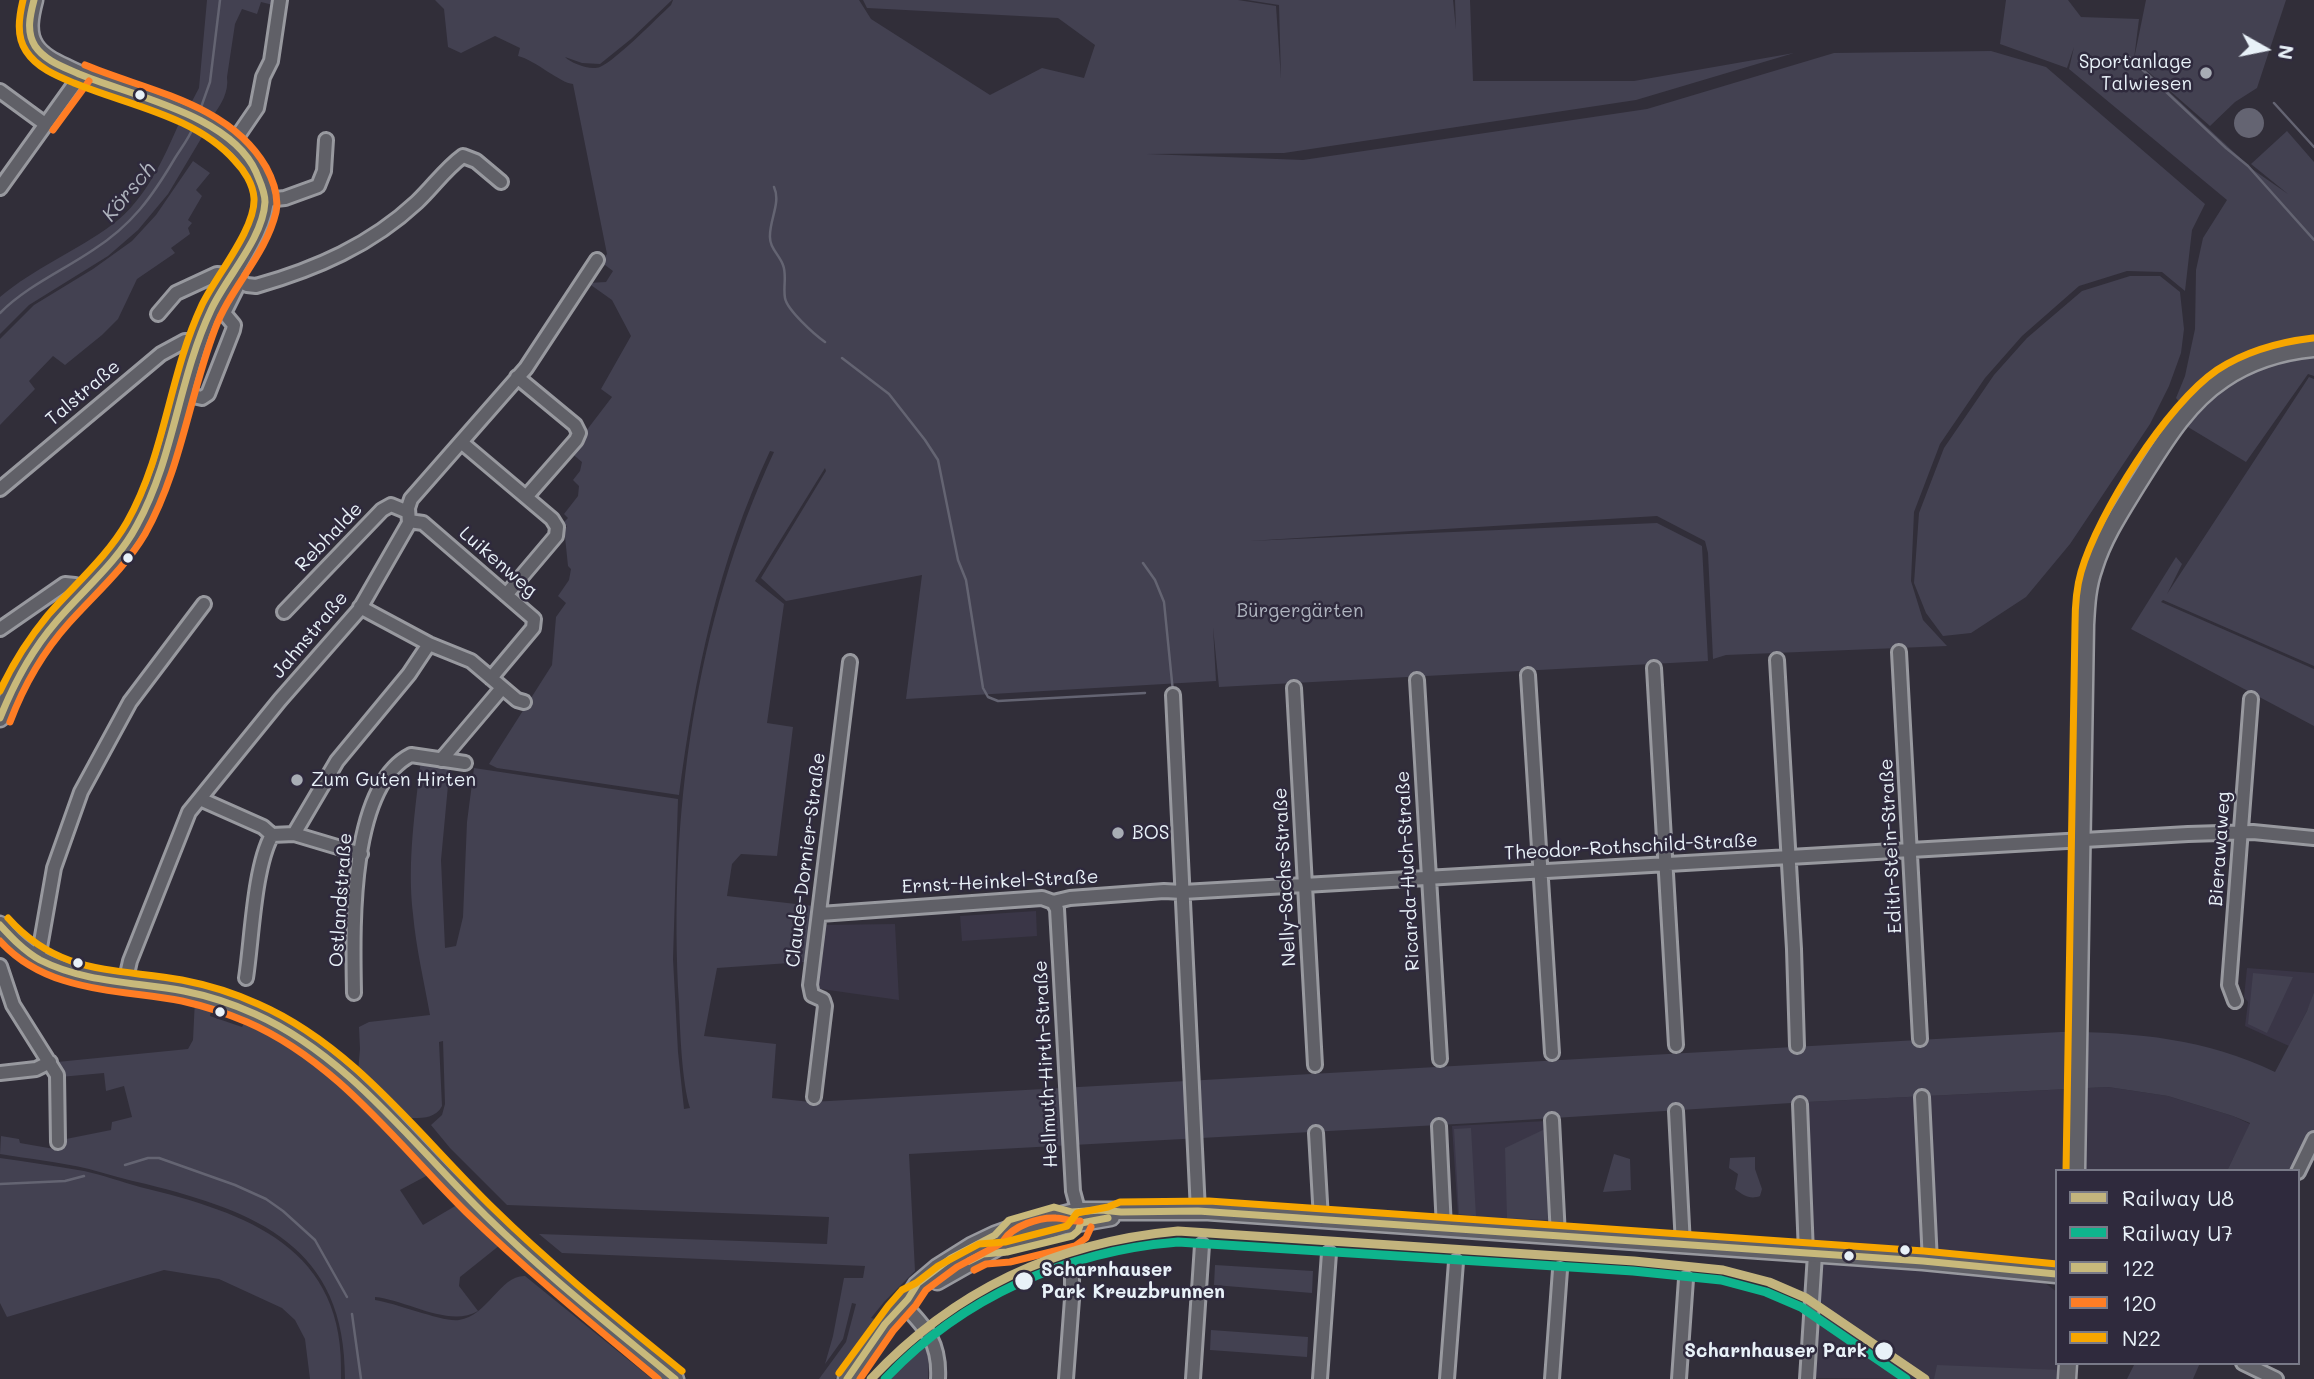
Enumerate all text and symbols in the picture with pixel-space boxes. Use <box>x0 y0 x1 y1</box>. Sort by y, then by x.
north arrow <box>2230 14 2300 84</box>
text: N <box>2273 43 2300 61</box>
place label: Sportanlage Talwiesen <box>2079 51 2192 95</box>
marker: Sportanlage Talwiesen <box>2198 65 2214 81</box>
unlabelled marker <box>133 88 147 102</box>
water label: Körsch <box>97 157 161 227</box>
street label: Talstraße <box>41 355 125 431</box>
street label: Rebhalde <box>291 498 367 576</box>
street label: Luikenweg <box>454 522 542 602</box>
unlabelled marker <box>121 551 135 565</box>
street label: Jahnstraße <box>267 587 353 683</box>
park label: Bürgergärten <box>1236 600 1364 622</box>
street label: Claude-Dornier-Straße <box>782 751 830 969</box>
street label: Edith-Stein-Straße <box>1875 758 1907 934</box>
place label: Zum Guten Hirten <box>311 769 476 791</box>
street label: Ricarda-Huch-Straße <box>1391 770 1425 972</box>
marker: Zum Guten Hirten <box>289 772 305 788</box>
street label: Nelly-Sachs-Straße <box>1269 787 1301 967</box>
street label: Bierawaweg <box>2205 791 2235 907</box>
place label: BOS <box>1132 822 1170 844</box>
marker: BOS <box>1110 825 1126 841</box>
street label: Theodor-Rothschild-Straße <box>1504 829 1758 865</box>
street label: Ostlandstraße <box>325 832 357 968</box>
street label: Ernst-Heinkel-Straße <box>901 865 1099 899</box>
unlabelled marker <box>71 956 85 970</box>
street label: Hellmuth-Hirth-Straße <box>1029 960 1063 1168</box>
unlabelled marker <box>213 1005 227 1019</box>
legend <box>2055 1169 2300 1365</box>
text: Railway U8 <box>2122 1184 2234 1211</box>
text: Railway U7 <box>2122 1219 2233 1246</box>
unlabelled marker <box>1898 1243 1912 1257</box>
unlabelled marker <box>1842 1249 1856 1263</box>
text: 122 <box>2122 1254 2155 1281</box>
place label: Scharnhauser Park Kreuzbrunnen <box>1041 1259 1225 1303</box>
marker: Scharnhauser Park Kreuzbrunnen <box>1013 1270 1035 1292</box>
text: 120 <box>2122 1289 2156 1316</box>
text: N22 <box>2122 1324 2161 1351</box>
place label: Scharnhauser Park <box>1684 1340 1867 1362</box>
marker: Scharnhauser Park <box>1873 1340 1895 1362</box>

